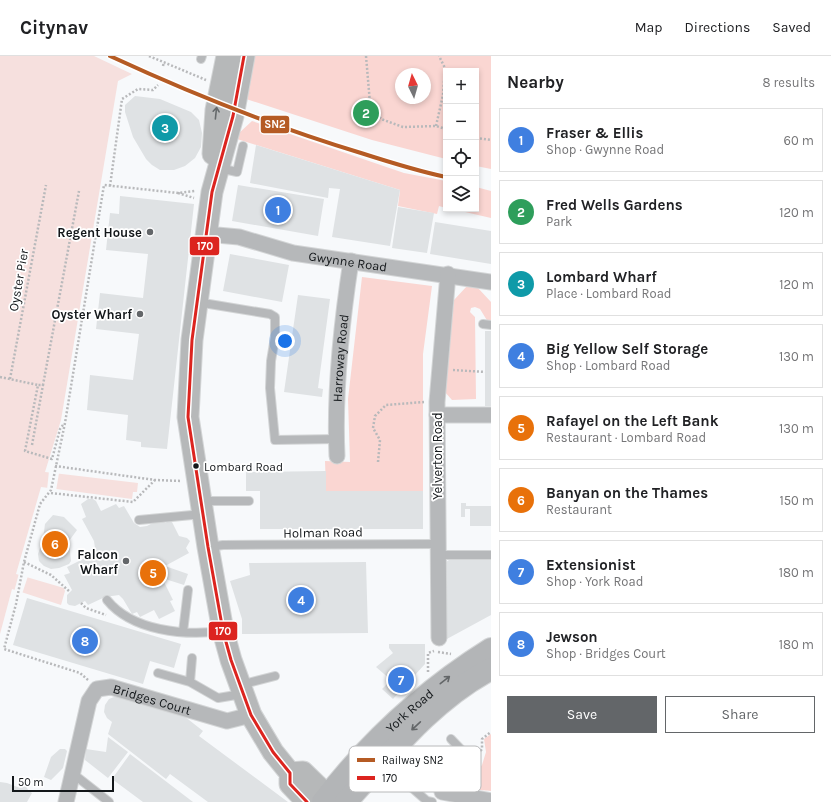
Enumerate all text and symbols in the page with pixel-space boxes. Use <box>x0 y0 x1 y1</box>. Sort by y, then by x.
text: Citynav <box>20 17 88 39</box>
text: Map <box>635 19 663 36</box>
text: Directions <box>685 19 750 36</box>
text: Saved <box>772 19 811 36</box>
north arrow <box>395 68 431 104</box>
map controls <box>443 68 479 212</box>
button: + <box>443 68 479 104</box>
text: Nearby <box>507 72 564 92</box>
text: 8 results <box>762 75 815 90</box>
pin: 2 <box>353 98 379 128</box>
button: − <box>443 104 479 140</box>
one-way arrow <box>212 107 220 120</box>
pin: 3 <box>152 113 178 143</box>
line badge: SN2 <box>260 115 290 134</box>
text: SN2 <box>264 118 286 131</box>
text: Fraser & Ellis <box>546 124 643 142</box>
text: 1 <box>519 133 523 148</box>
text: 60 m <box>784 133 814 148</box>
button: locate <box>443 140 479 176</box>
text: Shop · Gwynne Road <box>546 142 664 157</box>
button: layers <box>443 176 479 212</box>
pin: 1 <box>265 195 291 225</box>
text: Fred Wells Gardens <box>546 196 683 214</box>
text: 2 <box>517 205 525 220</box>
text: 120 m <box>779 205 814 220</box>
text: Park <box>546 214 572 229</box>
place label: Regent House <box>57 225 142 240</box>
marker: Regent House <box>145 227 155 237</box>
line badge: 170 <box>189 236 220 256</box>
text: 170 <box>197 240 213 253</box>
street label: Oyster Pier <box>6 247 31 312</box>
street label: Gwynne Road <box>308 248 388 275</box>
text: Lombard Wharf <box>546 268 657 286</box>
text: 3 <box>517 277 525 292</box>
text: 120 m <box>779 277 814 292</box>
text: Place · Lombard Road <box>546 286 672 301</box>
place label: Oyster Wharf <box>51 307 132 322</box>
marker: Oyster Wharf <box>135 309 145 319</box>
street label: Harroway Road <box>330 313 352 402</box>
your location <box>275 331 295 351</box>
text: Big Yellow Self Storage <box>546 340 708 358</box>
text: 4 <box>517 349 525 364</box>
text: 130 m <box>779 349 814 364</box>
text: Shop · Lombard Road <box>546 358 671 373</box>
street label: Yelverton Road <box>430 412 445 500</box>
text: Rafayel on the Left Bank <box>546 412 719 430</box>
text: 5 <box>517 421 525 436</box>
text: 130 m <box>779 421 814 436</box>
text: Restaurant · Lombard Road <box>546 430 706 445</box>
place label: Lombard Road <box>204 460 283 474</box>
marker: Lombard Road <box>191 461 201 471</box>
text: Banyan on the Thames <box>546 484 708 502</box>
text: 6 <box>517 493 525 508</box>
text: 150 m <box>779 493 814 508</box>
text: Restaurant <box>546 502 612 517</box>
street label: Holman Road <box>283 524 363 541</box>
pin: 6 <box>42 529 68 559</box>
place label: Falcon Wharf <box>77 547 118 577</box>
marker: Falcon Wharf <box>121 556 131 566</box>
text: Extensionist <box>546 556 636 574</box>
pin: 5 <box>140 558 166 588</box>
text: 7 <box>518 565 524 580</box>
text: 180 m <box>779 565 814 580</box>
text: Shop · York Road <box>546 574 643 589</box>
pin: 4 <box>288 585 314 615</box>
line badge: 170 <box>208 621 238 641</box>
text: 170 <box>215 625 231 638</box>
pin: 8 <box>72 626 98 656</box>
text: Jewson <box>546 628 598 646</box>
text: 8 <box>517 637 525 652</box>
text: 180 m <box>779 637 814 652</box>
text: Shop · Bridges Court <box>546 646 666 661</box>
pin: 7 <box>388 665 414 695</box>
one-way arrow <box>440 676 451 685</box>
street label: Bridges Court <box>111 681 193 718</box>
street label: York Road <box>383 686 436 736</box>
button: Save <box>507 696 657 733</box>
button: Share <box>665 696 815 733</box>
one-way arrow <box>411 721 421 731</box>
legend <box>349 746 481 792</box>
text: Railway SN2 <box>382 754 443 767</box>
text: 170 <box>382 772 397 785</box>
scale bar <box>12 774 114 793</box>
text: 50 m <box>18 776 44 789</box>

